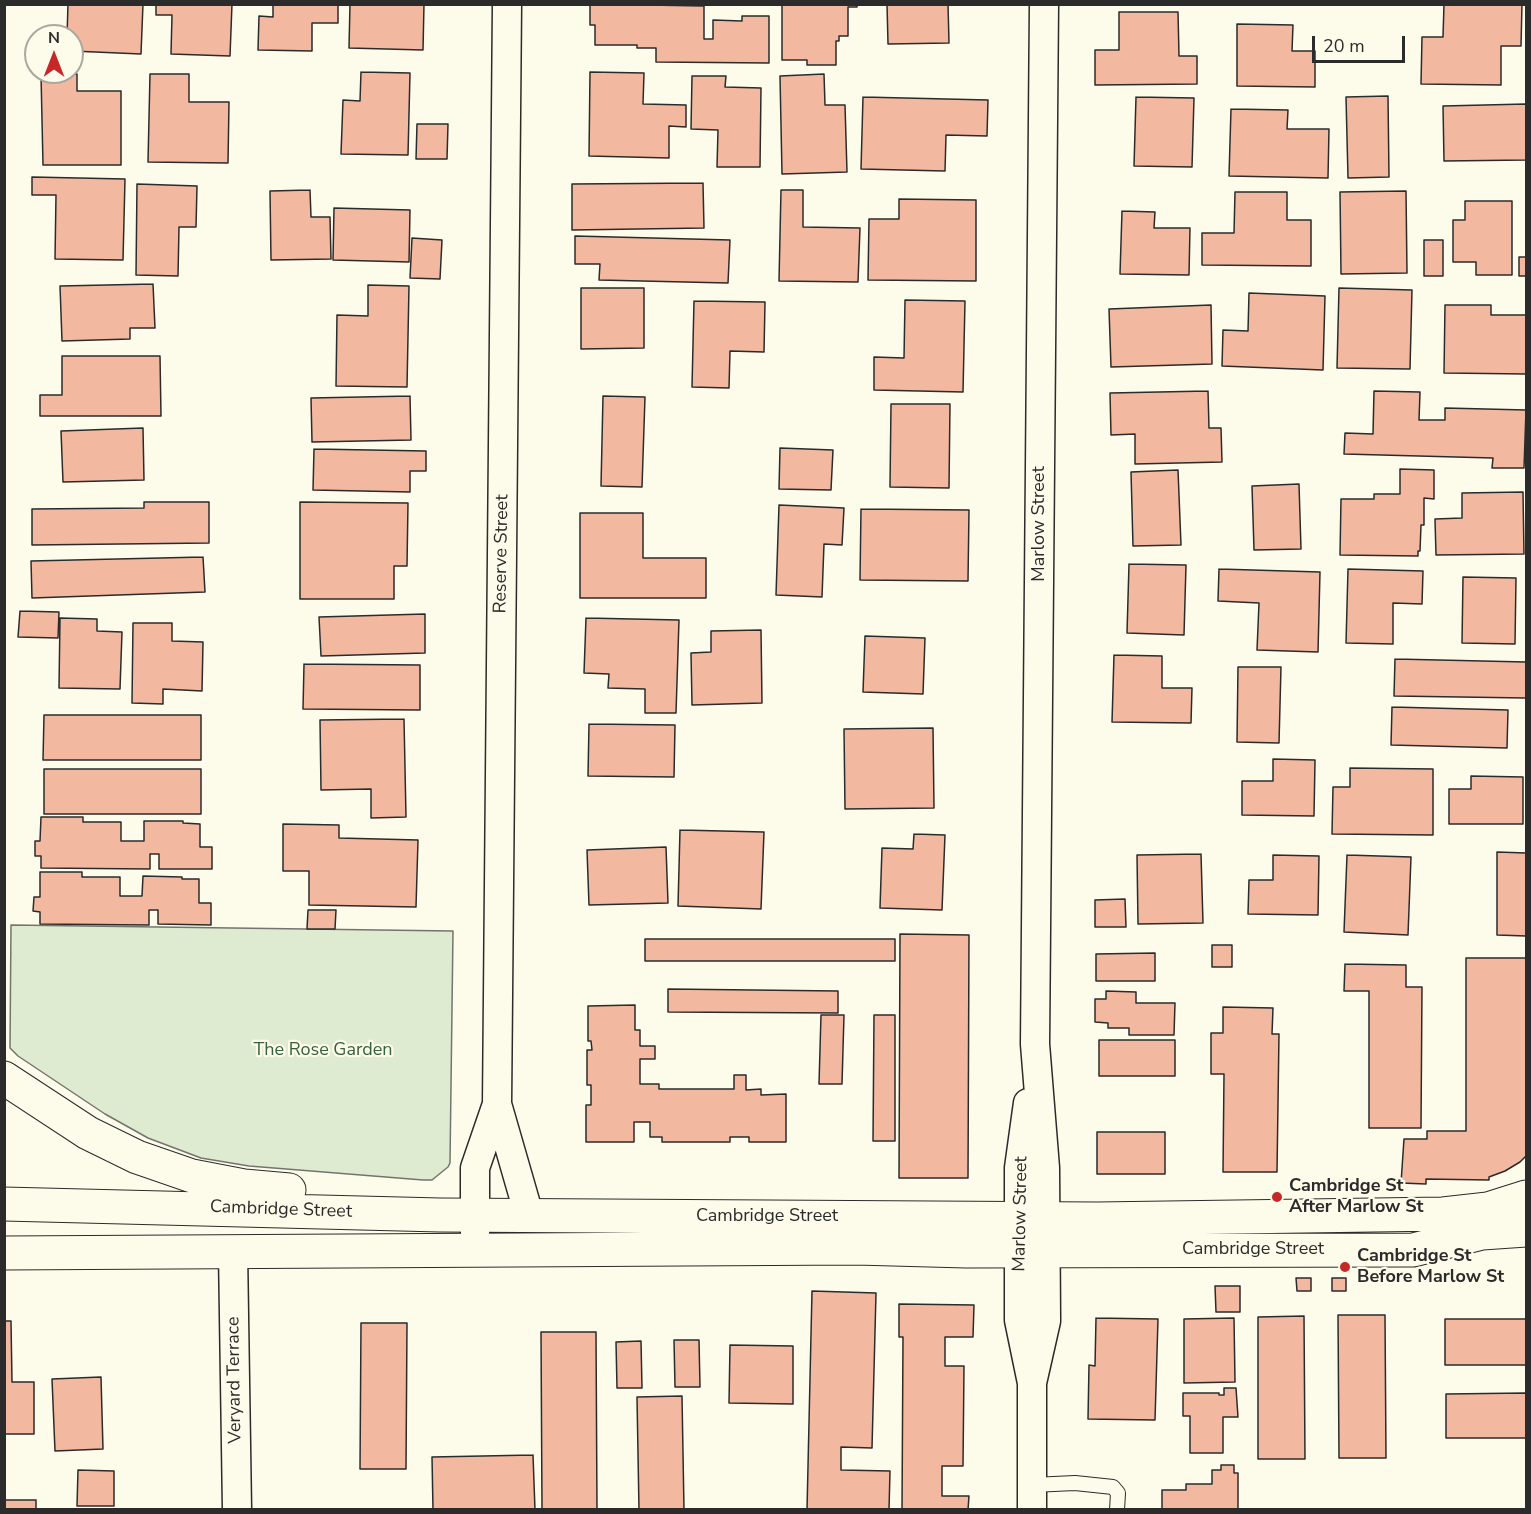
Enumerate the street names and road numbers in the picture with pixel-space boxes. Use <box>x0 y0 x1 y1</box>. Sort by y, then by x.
street label: Marlow Street <box>1029 466 1051 582</box>
street label: Reserve Street <box>490 494 514 614</box>
street label: Marlow Street <box>1009 1156 1033 1272</box>
street label: Cambridge Street <box>210 1197 352 1223</box>
street label: Cambridge Street <box>696 1206 838 1228</box>
street label: Cambridge Street <box>1182 1239 1324 1261</box>
street label: Veryard Terrace <box>223 1316 247 1444</box>

